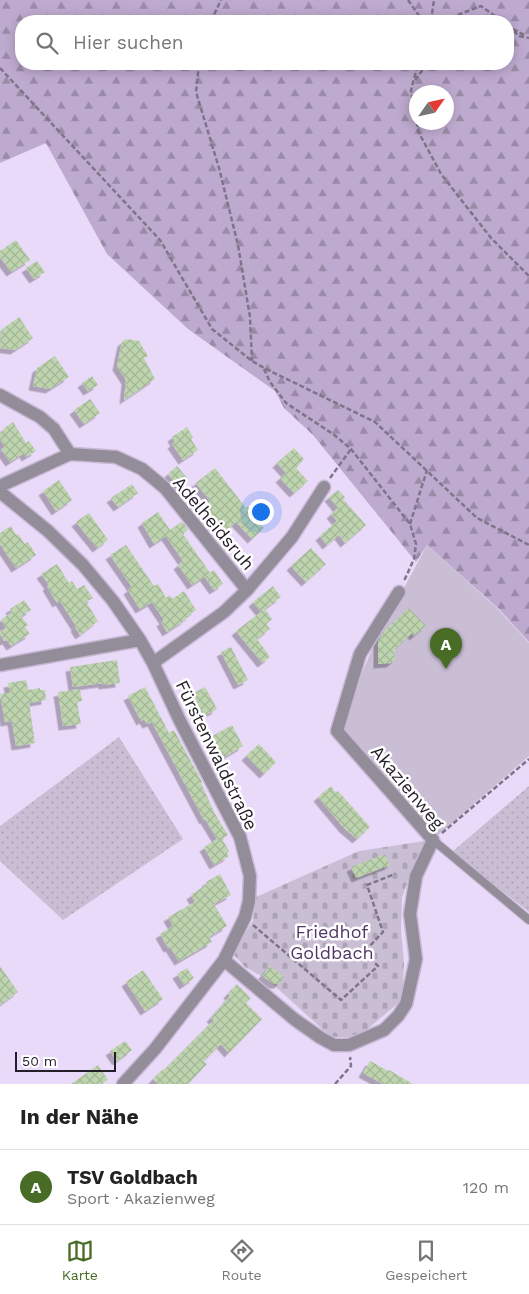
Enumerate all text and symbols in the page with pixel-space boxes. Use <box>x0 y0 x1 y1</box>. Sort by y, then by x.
search box <box>15 15 514 70</box>
icon: search <box>33 29 61 57</box>
text: Hier suchen <box>73 31 184 54</box>
north arrow <box>409 85 454 130</box>
street label: Adelheidsruh <box>169 472 259 574</box>
your location <box>248 499 274 525</box>
pin: A <box>430 628 462 669</box>
street label: Fürstenwaldstraße <box>172 677 262 833</box>
street label: Akazienweg <box>367 741 449 833</box>
park label: Friedhof Goldbach <box>290 921 374 963</box>
scale bar <box>15 1049 116 1072</box>
text: 50 m <box>22 1053 57 1069</box>
text: In der Nähe <box>20 1104 139 1129</box>
text: TSV Goldbach <box>67 1166 198 1189</box>
text: A <box>31 1178 41 1197</box>
text: 120 m <box>463 1178 509 1197</box>
text: Sport · Akazienweg <box>67 1189 215 1208</box>
tab: Karte <box>62 1237 98 1283</box>
tab: Route <box>222 1237 262 1283</box>
tab: Gespeichert <box>385 1237 467 1283</box>

